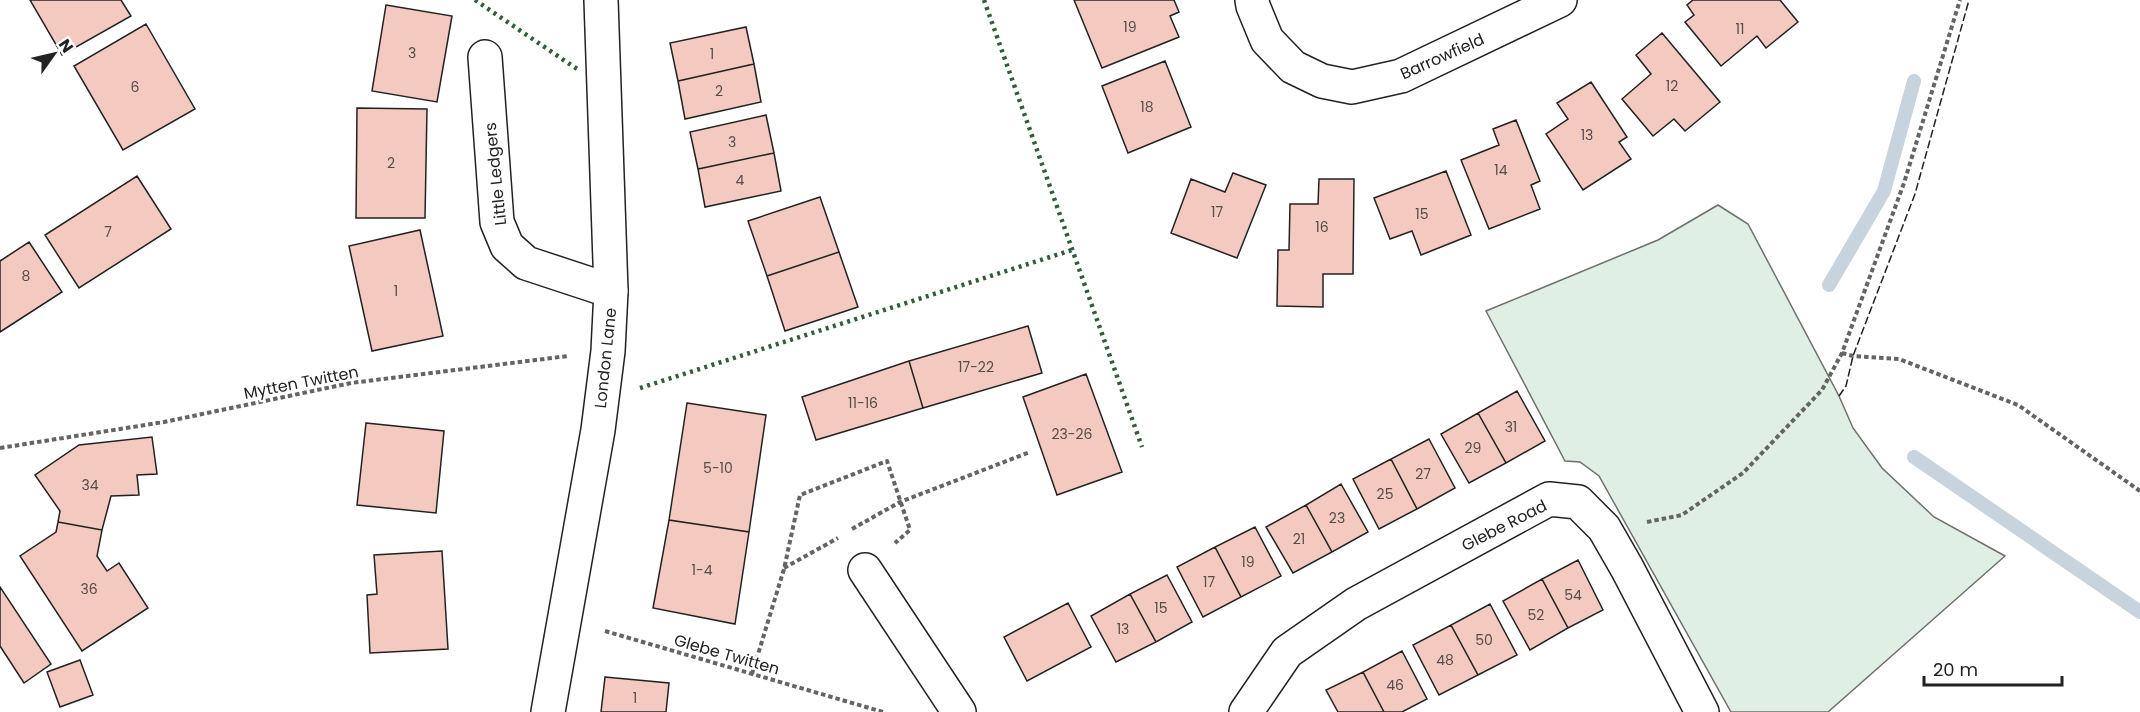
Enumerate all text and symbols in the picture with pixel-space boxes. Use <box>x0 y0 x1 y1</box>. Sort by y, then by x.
house number: 19 <box>1123 17 1137 37</box>
house number: 11 <box>1736 19 1744 39</box>
north arrow <box>24 24 84 84</box>
street label: Barrowfield <box>1397 28 1488 85</box>
text: N <box>53 34 79 57</box>
house number: 3 <box>408 43 416 63</box>
house number: 1 <box>710 44 714 64</box>
house number: 12 <box>1666 76 1678 96</box>
house number: 6 <box>131 77 140 97</box>
house number: 2 <box>715 81 723 101</box>
house number: 18 <box>1140 97 1154 117</box>
street label: Little Ledgers <box>479 121 512 227</box>
house number: 13 <box>1581 125 1593 145</box>
house number: 3 <box>728 132 736 152</box>
house number: 2 <box>387 153 395 173</box>
house number: 14 <box>1494 160 1508 180</box>
house number: 4 <box>736 170 745 190</box>
house number: 17 <box>1211 202 1223 222</box>
house number: 15 <box>1415 204 1429 224</box>
house number: 16 <box>1315 217 1329 237</box>
house number: 7 <box>104 222 112 242</box>
house number: 8 <box>22 266 31 286</box>
house number: 1 <box>394 281 398 301</box>
street label: London Lane <box>589 307 622 409</box>
house number: 17-22 <box>958 357 994 377</box>
street label: Mytten Twitten <box>242 360 360 405</box>
house number: 11-16 <box>848 393 878 413</box>
house number: 31 <box>1505 417 1517 437</box>
house number: 23-26 <box>1052 424 1093 444</box>
house number: 29 <box>1465 438 1481 458</box>
house number: 5-10 <box>703 458 733 478</box>
house number: 27 <box>1415 464 1431 484</box>
house number: 34 <box>81 475 99 495</box>
house number: 25 <box>1377 484 1393 504</box>
street label: Glebe Road <box>1458 494 1551 557</box>
house number: 23 <box>1329 508 1345 528</box>
house number: 21 <box>1293 529 1305 549</box>
house number: 19 <box>1241 552 1255 572</box>
house number: 1-4 <box>692 560 713 580</box>
house number: 17 <box>1203 572 1215 592</box>
house number: 36 <box>80 579 98 599</box>
house number: 54 <box>1564 585 1582 605</box>
house number: 15 <box>1154 598 1168 618</box>
house number: 52 <box>1528 605 1544 625</box>
house number: 13 <box>1117 619 1129 639</box>
street label: Glebe Twitten <box>671 628 782 681</box>
house number: 50 <box>1475 630 1493 650</box>
scale bar <box>1924 649 2062 687</box>
house number: 48 <box>1436 650 1454 670</box>
text: 20 m <box>1933 657 1978 682</box>
house number: 46 <box>1386 675 1404 695</box>
house number: 1 <box>633 688 637 708</box>

